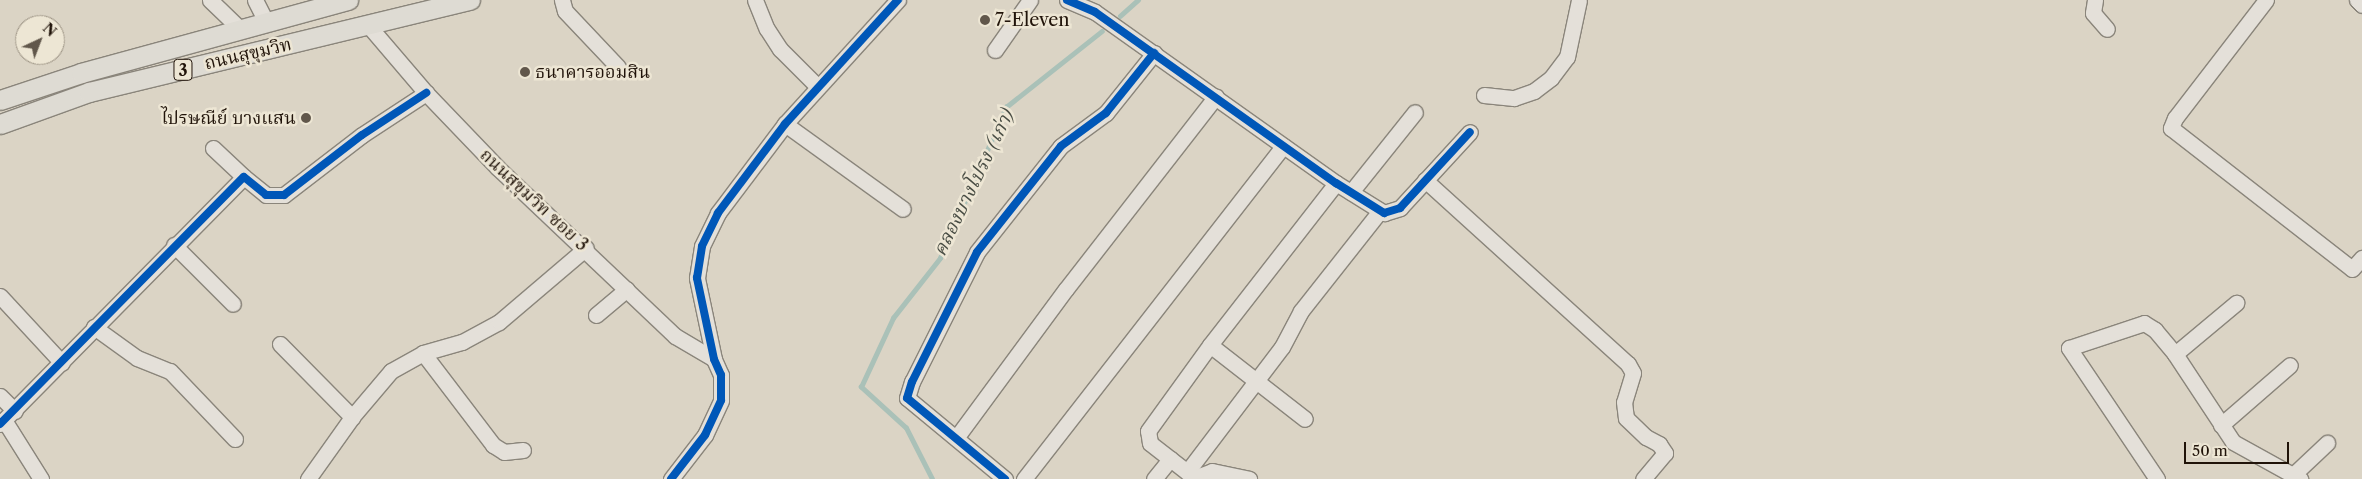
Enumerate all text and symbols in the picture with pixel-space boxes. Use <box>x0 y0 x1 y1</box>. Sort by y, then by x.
place label: 7-Eleven <box>995 9 1070 31</box>
marker: 7-Eleven <box>979 14 991 26</box>
north arrow <box>15 15 65 65</box>
text: N <box>39 19 60 40</box>
street label: ถนนสุขุมวิท <box>202 33 294 75</box>
road number: 3 <box>173 56 193 84</box>
place label: ธนาคารออมสิน <box>535 61 650 83</box>
marker: ธนาคารออมสิน <box>519 66 531 78</box>
water label: คลองบางโปรง (เก่า) <box>928 104 1020 260</box>
place label: ไปรษณีย์ บางแสน <box>161 107 296 129</box>
marker: ไปรษณีย์ บางแสน <box>300 112 312 124</box>
street label: ถนนสุขุมวิท ซอย 3 <box>475 144 593 256</box>
scale bar <box>2187 432 2292 464</box>
text: 50 m <box>2192 441 2228 460</box>

